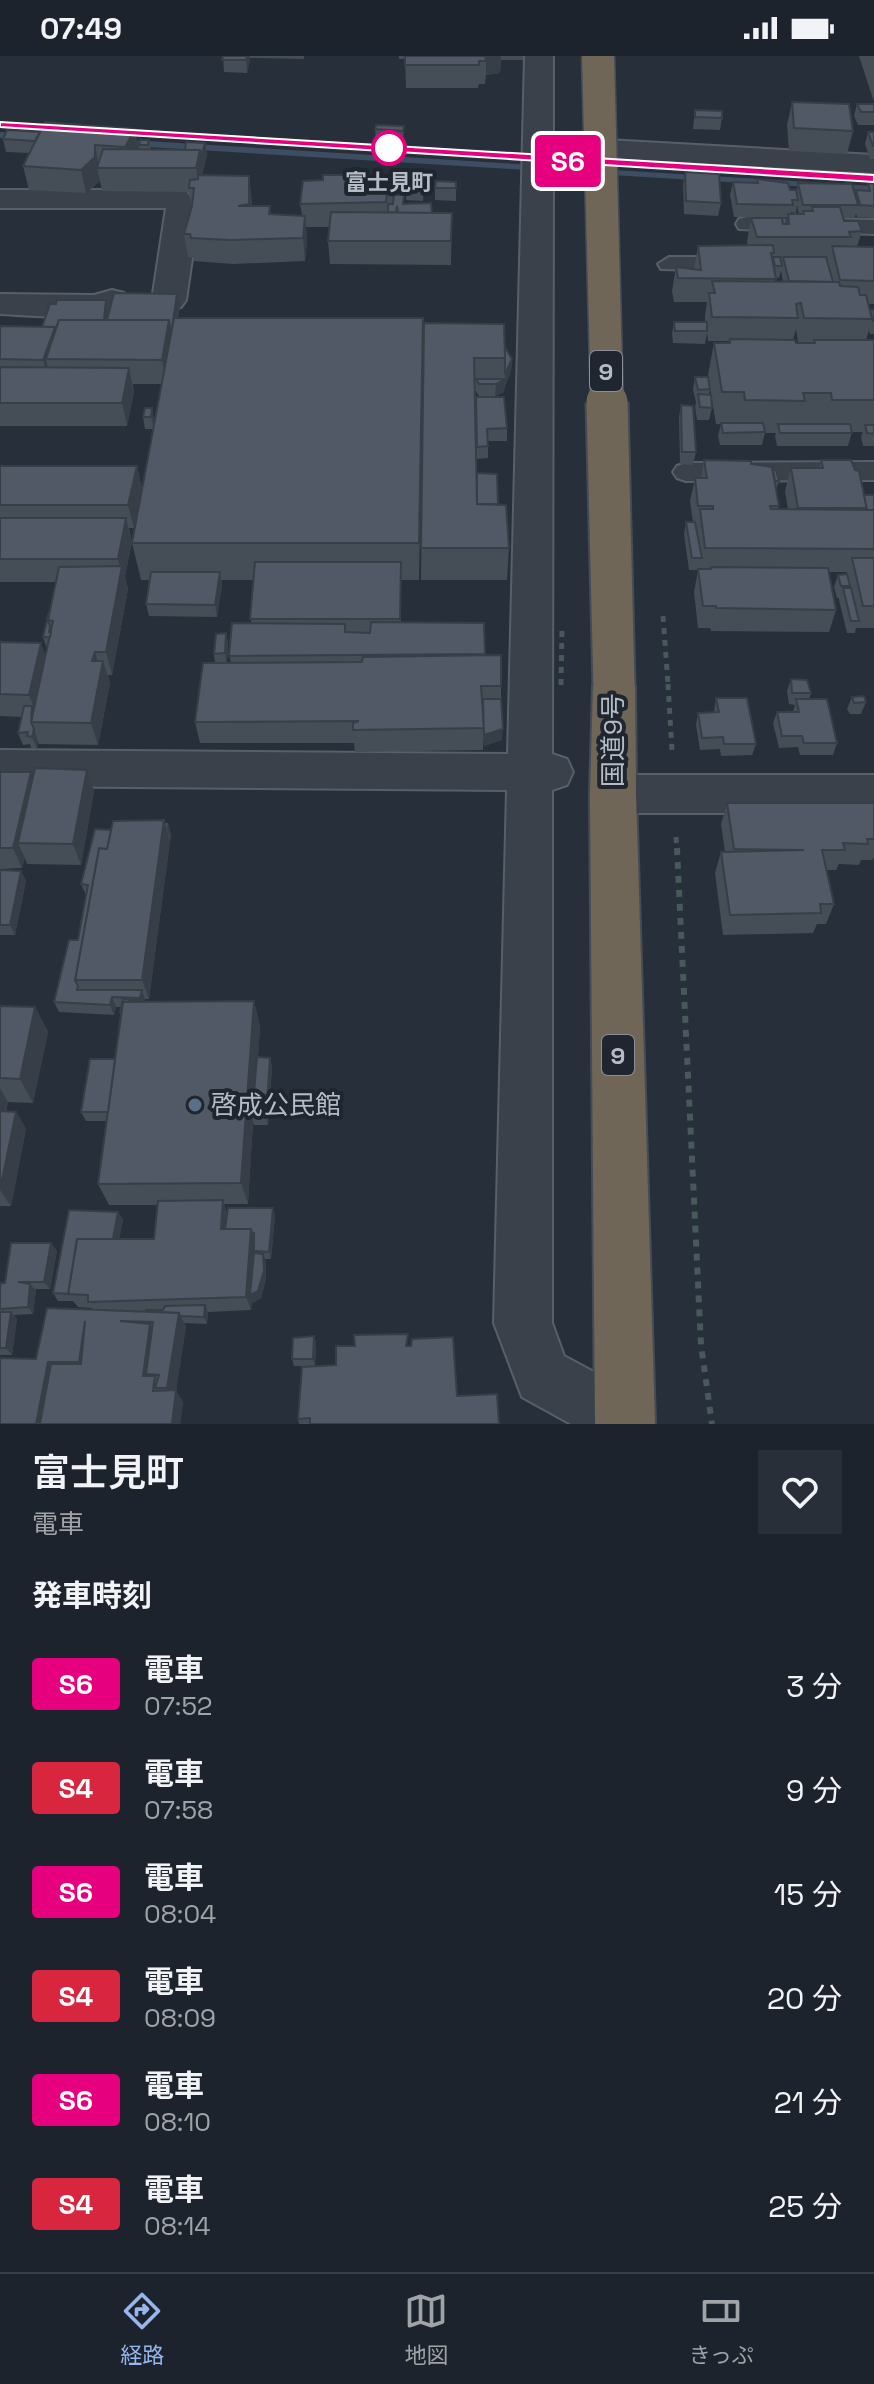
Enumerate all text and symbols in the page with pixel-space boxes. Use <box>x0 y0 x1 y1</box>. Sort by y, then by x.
text: 07:49 <box>40 9 122 48</box>
marker: 富士見町 <box>372 131 406 165</box>
line badge: S6 <box>532 135 604 187</box>
text: S6 <box>551 143 585 179</box>
place label: 富士見町 <box>345 168 433 196</box>
road number: 9 <box>590 351 622 391</box>
street label: 国道9号 <box>596 693 630 787</box>
road number: 9 <box>602 1035 634 1075</box>
place label: 啓成公民館 <box>211 1088 341 1122</box>
marker: 啓成公民館 <box>186 1096 204 1114</box>
text: 富士見町 <box>32 1449 184 1497</box>
button: heart <box>758 1450 842 1534</box>
text: 電車 <box>32 1507 84 1541</box>
text: 発車時刻 <box>32 1576 152 1615</box>
text: 電車 <box>144 1650 204 1689</box>
text: S6 <box>59 1666 93 1702</box>
text: 3 分 <box>786 1667 842 1706</box>
text: 07:52 <box>144 1689 213 1723</box>
text: 電車 <box>144 1754 204 1793</box>
text: S4 <box>59 1770 93 1806</box>
text: 9 分 <box>786 1771 842 1810</box>
text: 07:58 <box>144 1793 213 1827</box>
text: 電車 <box>144 1858 204 1897</box>
text: S6 <box>59 1874 93 1910</box>
text: 15 分 <box>774 1875 842 1914</box>
text: 08:04 <box>144 1897 216 1931</box>
text: 電車 <box>144 1962 204 2001</box>
text: S4 <box>59 1978 93 2014</box>
text: 20 分 <box>767 1979 842 2018</box>
text: 08:09 <box>144 2001 216 2035</box>
text: 電車 <box>144 2066 204 2105</box>
text: S6 <box>59 2082 93 2118</box>
text: 21 分 <box>774 2083 842 2122</box>
text: 08:10 <box>144 2105 211 2139</box>
text: 電車 <box>144 2170 204 2209</box>
text: S4 <box>59 2186 93 2222</box>
text: 25 分 <box>768 2187 842 2226</box>
text: 08:14 <box>144 2209 211 2243</box>
tab: 経路 <box>120 2289 164 2369</box>
tab: 地図 <box>404 2289 448 2369</box>
tab: きっぷ <box>689 2289 754 2369</box>

